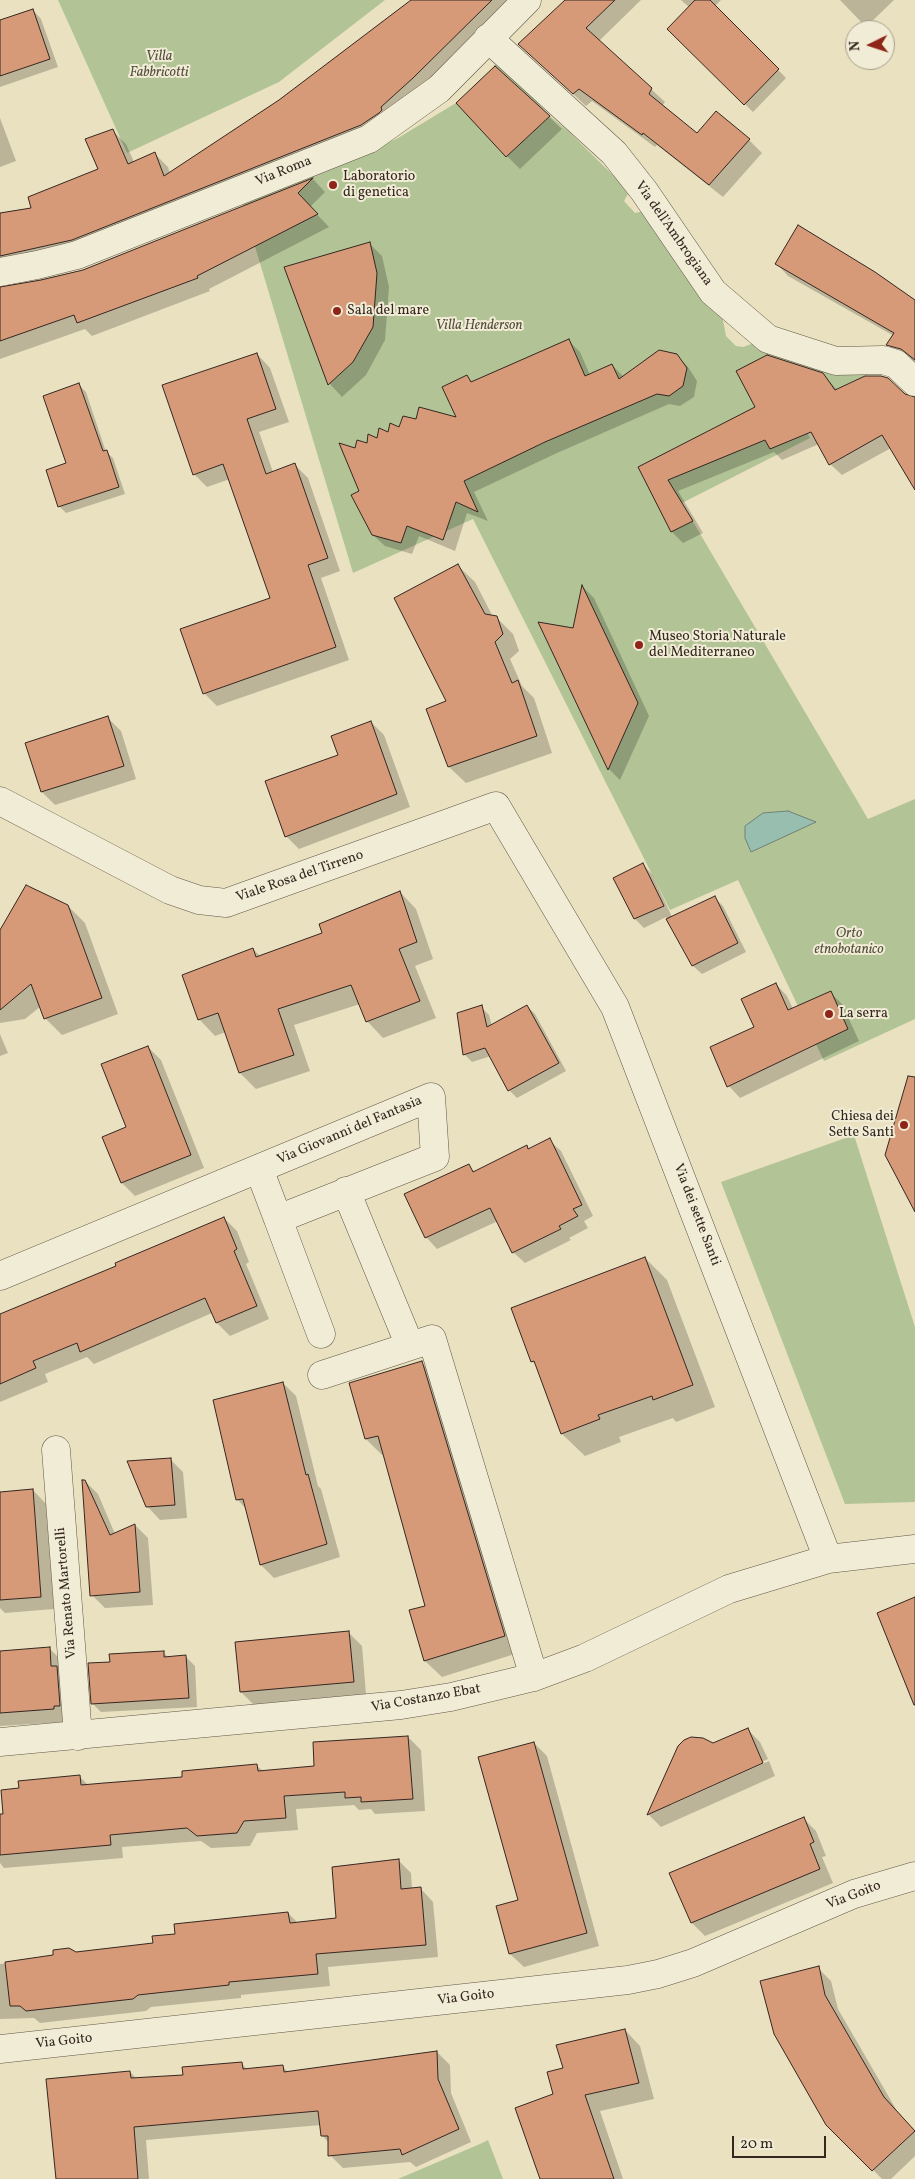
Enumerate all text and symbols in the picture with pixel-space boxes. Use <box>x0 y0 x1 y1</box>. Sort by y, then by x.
north arrow <box>845 20 895 70</box>
text: N <box>846 40 865 52</box>
park label: Villa Fabbricotti <box>130 49 188 82</box>
street label: Via Roma <box>254 153 314 191</box>
place label: Laboratorio di genetica <box>343 169 415 202</box>
street label: Via dell'Ambrogiana <box>631 178 715 290</box>
marker: Laboratorio di genetica <box>327 179 339 191</box>
place label: Sala del mare <box>347 303 429 319</box>
marker: Sala del mare <box>331 305 343 317</box>
park label: Villa Henderson <box>435 318 523 334</box>
place label: Museo Storia Naturale del Mediterraneo <box>649 629 786 662</box>
marker: Museo Storia Naturale del Mediterraneo <box>633 639 645 651</box>
street label: Viale Rosa del Tirreno <box>234 847 366 907</box>
park label: Orto etnobotanico <box>814 926 884 959</box>
place label: La serra <box>839 1006 888 1022</box>
marker: La serra <box>823 1008 835 1020</box>
street label: Via Giovanni del Fantasia <box>275 1093 425 1169</box>
place label: Chiesa dei Sette Santi <box>828 1109 894 1142</box>
marker: Chiesa dei Sette Santi <box>898 1119 910 1131</box>
street label: Via dei sette Santi <box>669 1161 723 1269</box>
street label: Via Renato Martorelli <box>53 1526 81 1660</box>
street label: Via Costanzo Ebat <box>370 1681 482 1717</box>
street label: Via Goito <box>824 1878 884 1914</box>
street label: Via Goito <box>437 1986 495 2010</box>
street label: Via Goito <box>35 2031 93 2053</box>
scale bar <box>735 2126 829 2158</box>
text: 20 m <box>740 2134 773 2155</box>

